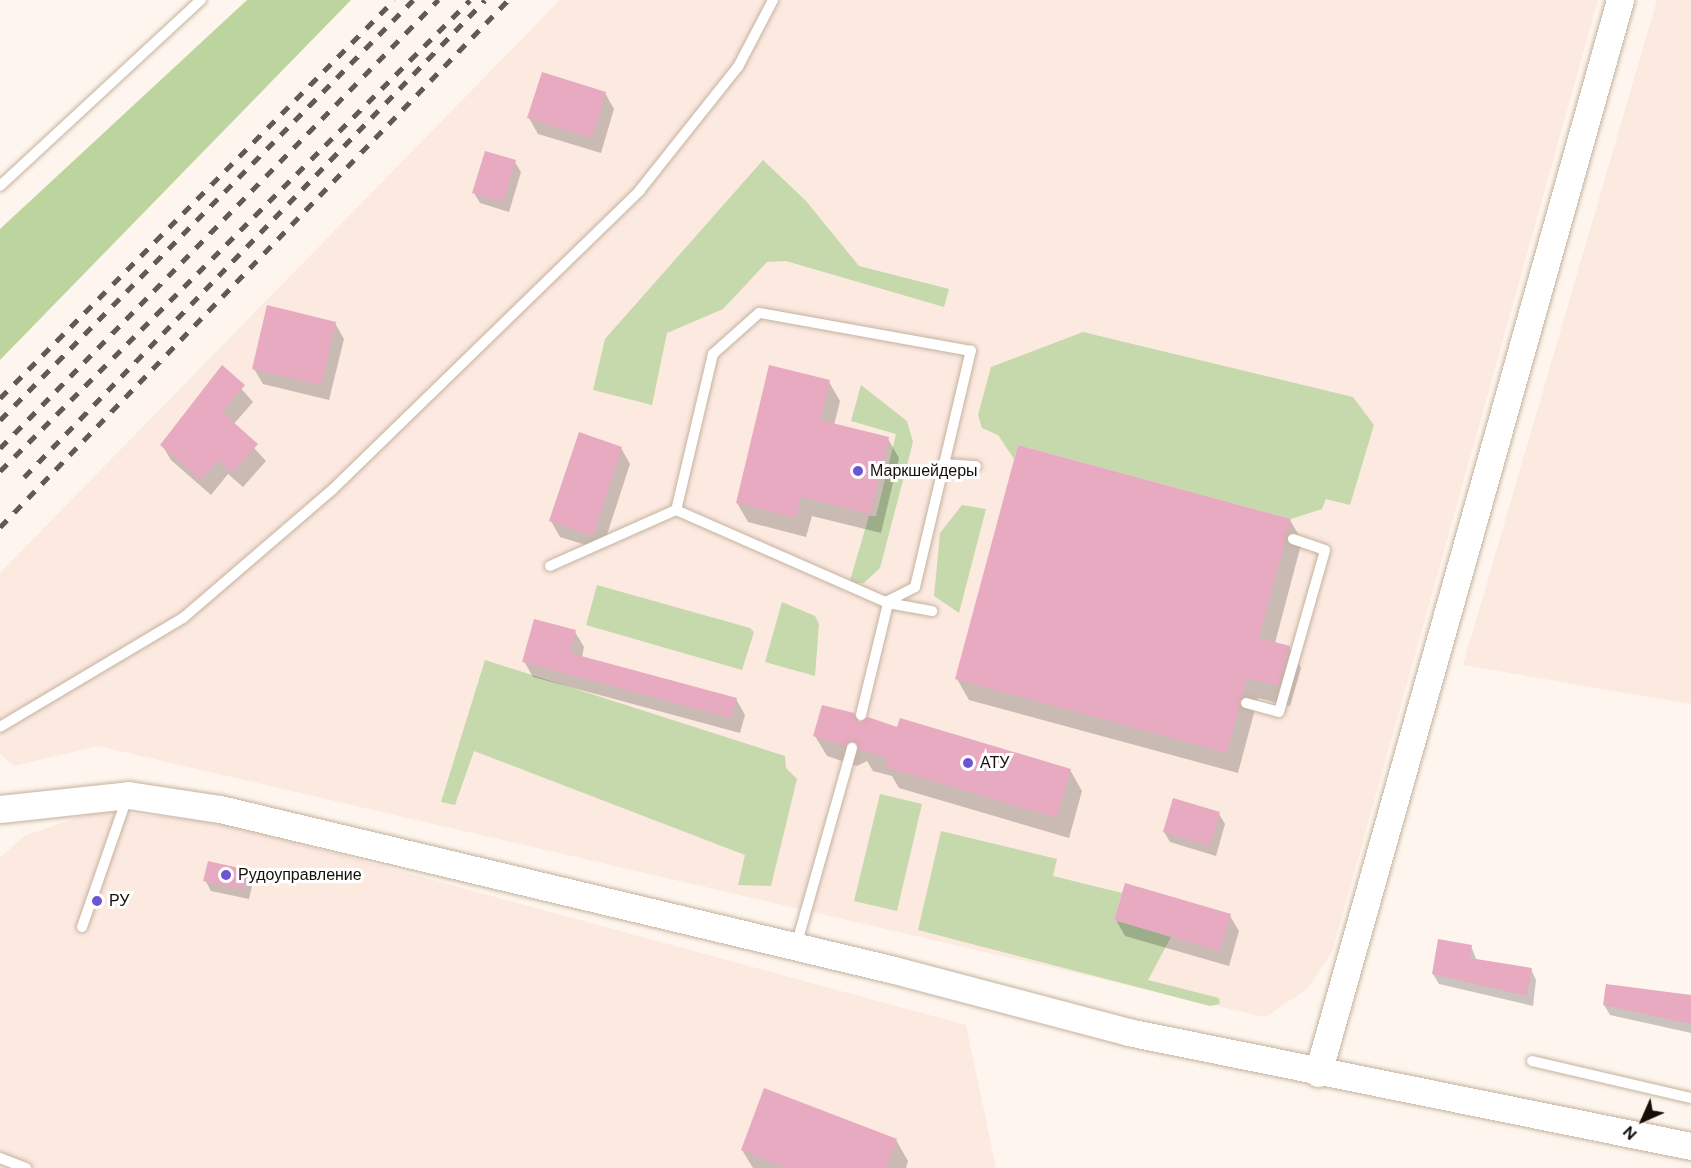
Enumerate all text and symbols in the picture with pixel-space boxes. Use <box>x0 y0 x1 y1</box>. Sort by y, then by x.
place label: Маркшейдеры <box>870 461 978 481</box>
marker: Маркшейдеры <box>851 464 865 478</box>
place label: АТУ <box>980 753 1009 773</box>
marker: АТУ <box>961 756 975 770</box>
place label: Рудоуправление <box>238 865 362 885</box>
marker: Рудоуправление <box>219 868 233 882</box>
place label: РУ <box>109 891 129 911</box>
marker: РУ <box>90 894 104 908</box>
north arrow <box>1613 1090 1673 1150</box>
text: N <box>1618 1122 1641 1145</box>

